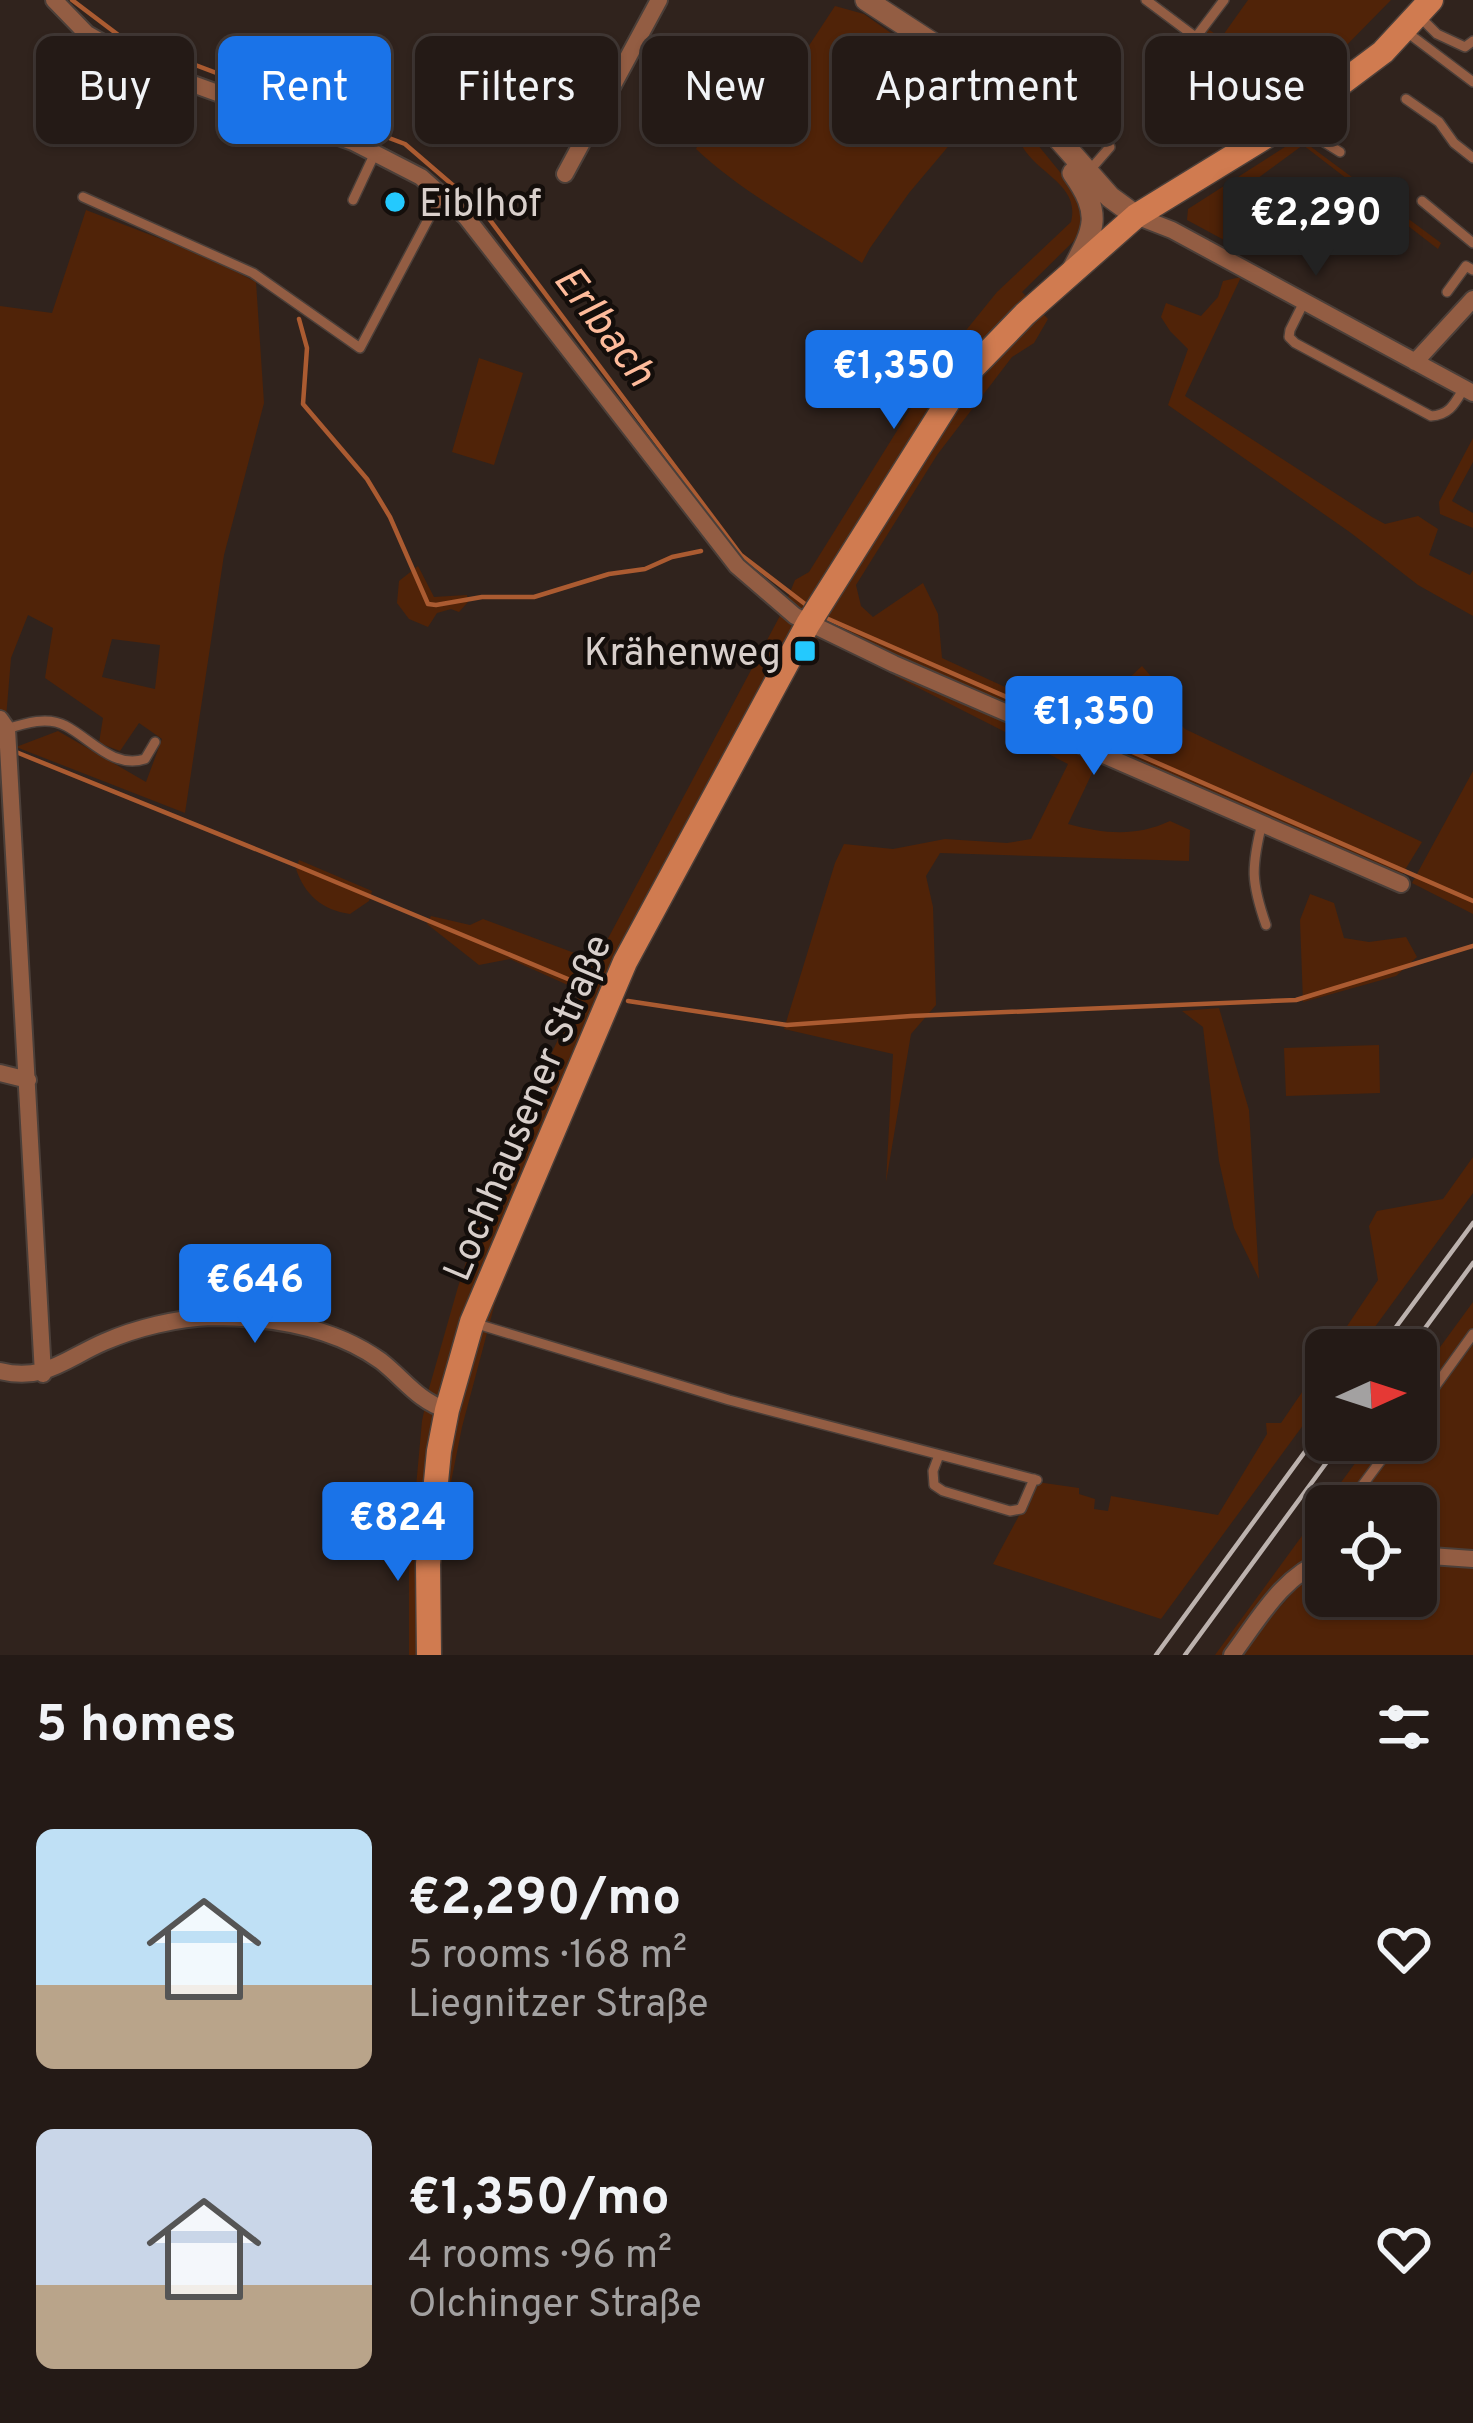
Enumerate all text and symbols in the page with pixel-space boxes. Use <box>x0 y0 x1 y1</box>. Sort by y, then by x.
chip: Buy <box>36 36 194 144</box>
chip: Rent <box>218 36 391 144</box>
chip: Filters <box>415 36 618 144</box>
chip: New <box>642 36 808 144</box>
chip: Apartment <box>832 36 1121 144</box>
chip: House <box>1145 36 1347 144</box>
pin: €2,290 <box>1218 177 1414 279</box>
place label: Eiblhof <box>419 182 541 231</box>
marker: Eiblhof <box>382 189 408 215</box>
text: €2,290 <box>1250 191 1382 240</box>
water label: Erlbach <box>540 257 665 399</box>
pin: €1,350 <box>796 330 992 432</box>
text: €1,350 <box>832 344 956 393</box>
place label: Krähenweg <box>584 631 781 680</box>
marker: Krähenweg <box>792 638 818 664</box>
pin: €1,350 <box>996 676 1192 778</box>
text: €1,350 <box>1032 690 1156 739</box>
street label: Lochhausener Straße <box>435 928 625 1289</box>
pin: €646 <box>184 1244 326 1346</box>
text: €646 <box>206 1258 304 1307</box>
north arrow <box>1305 1329 1437 1461</box>
map controls <box>1305 1329 1437 1617</box>
pin: €824 <box>327 1482 469 1584</box>
button: locate <box>1305 1485 1437 1617</box>
text: €824 <box>349 1496 447 1545</box>
icon: filters <box>1371 1694 1437 1760</box>
text: 5 homes <box>36 1695 237 1760</box>
text: €2,290/mo <box>408 1868 681 1933</box>
icon: home <box>132 1877 276 2021</box>
icon: heart <box>1371 1916 1437 1982</box>
text: 5 rooms · 168 m² <box>408 1933 687 1982</box>
text: Liegnitzer Straße <box>408 1982 708 2031</box>
text: €1,350/mo <box>408 2168 670 2233</box>
icon: home <box>132 2177 276 2321</box>
icon: heart <box>1371 2216 1437 2282</box>
text: 4 rooms · 96 m² <box>408 2233 672 2282</box>
text: Olchinger Straße <box>408 2282 702 2331</box>

